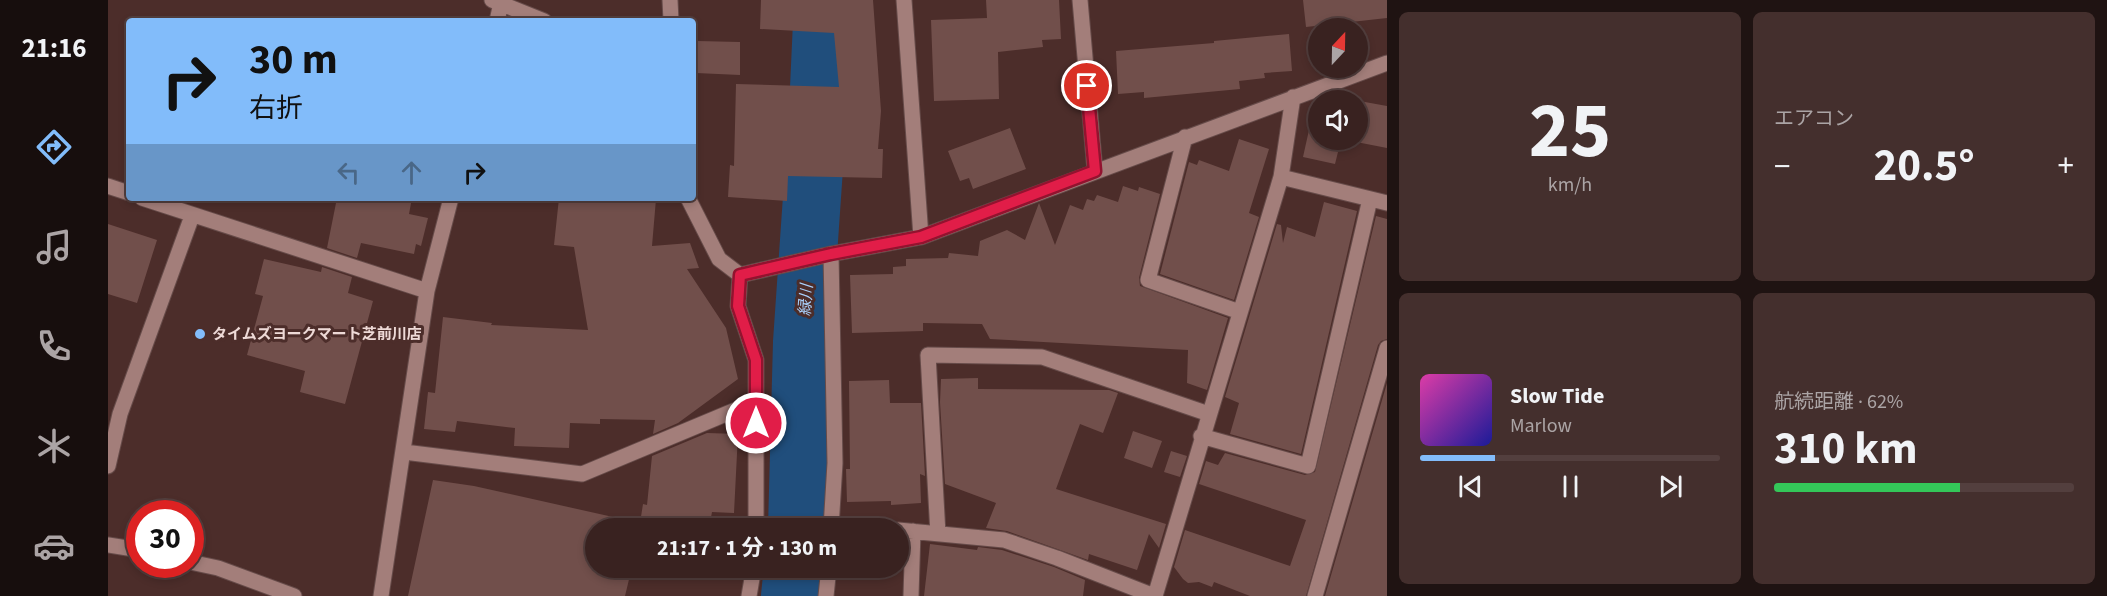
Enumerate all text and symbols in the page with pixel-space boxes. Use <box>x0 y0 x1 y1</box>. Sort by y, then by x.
north arrow <box>1308 18 1368 78</box>
map controls <box>1308 18 1368 150</box>
text: 21:16 <box>21 29 87 68</box>
text: 30 m <box>249 30 338 90</box>
icon: right <box>150 42 228 120</box>
pin <box>1061 60 1112 111</box>
icon: arrive <box>1070 69 1103 102</box>
text: 25 <box>1529 76 1611 187</box>
text: 右折 <box>249 89 303 128</box>
button: sound <box>1308 90 1368 150</box>
text: エアコン <box>1774 105 1854 133</box>
icon: directions <box>33 126 75 168</box>
text: 20.5° <box>1873 134 1975 198</box>
text: − <box>1774 143 1790 190</box>
text: + <box>2058 143 2074 190</box>
icon: left <box>332 156 365 189</box>
icon: ahead <box>395 156 428 189</box>
icon: right <box>458 156 491 189</box>
text: km/h <box>1548 171 1592 199</box>
icon: music <box>33 226 75 268</box>
water label: 緑川 <box>794 281 818 317</box>
place label: タイムズヨークマート芝前川店 <box>212 324 422 345</box>
icon: phone <box>33 325 75 367</box>
marker: タイムズヨークマート芝前川店 <box>193 327 207 341</box>
text: Slow Tide <box>1510 380 1604 412</box>
text: 航続距離 · 62% <box>1774 388 1903 416</box>
position arrow <box>724 391 788 455</box>
text: Marlow <box>1510 412 1572 440</box>
text: 310 km <box>1774 417 1918 481</box>
icon: climate <box>33 425 75 467</box>
icon: previous <box>1454 470 1487 503</box>
icon: pause <box>1554 470 1587 503</box>
icon: next <box>1654 470 1687 503</box>
speed limit sign: 30 <box>126 500 204 578</box>
icon: car <box>33 525 75 567</box>
text: 21:17 · 1 分 · 130 m <box>657 532 837 564</box>

